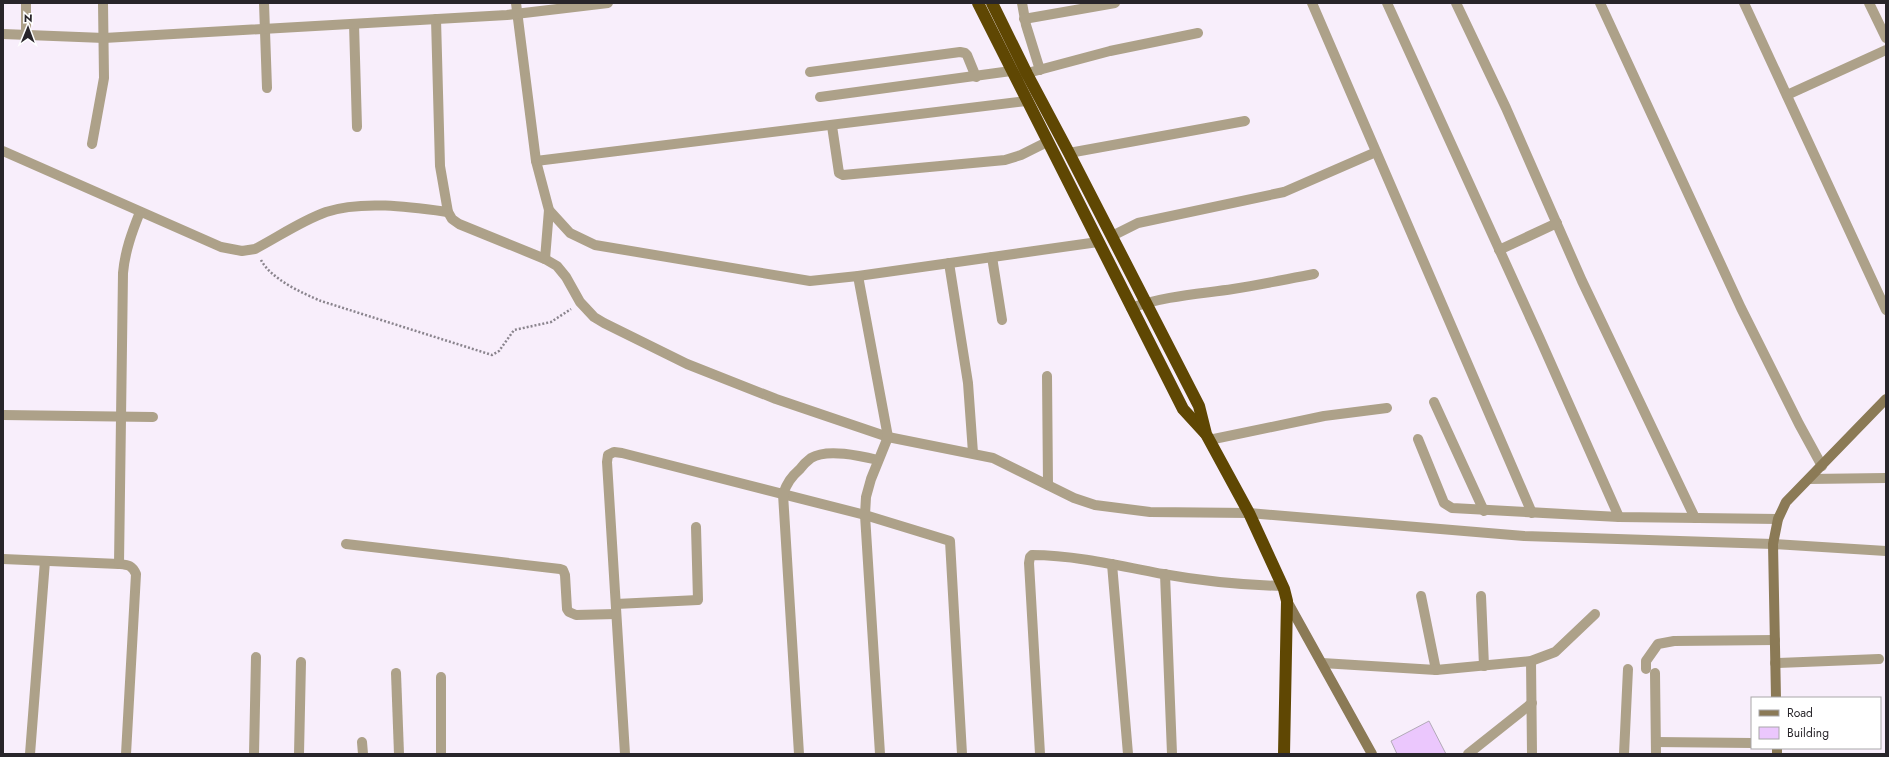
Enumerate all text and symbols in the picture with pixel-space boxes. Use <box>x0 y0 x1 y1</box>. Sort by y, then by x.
north arrow <box>8 8 48 48</box>
text: N <box>24 10 33 26</box>
legend <box>1751 697 1881 749</box>
text: Road <box>1787 704 1813 722</box>
text: Building <box>1787 724 1829 742</box>

